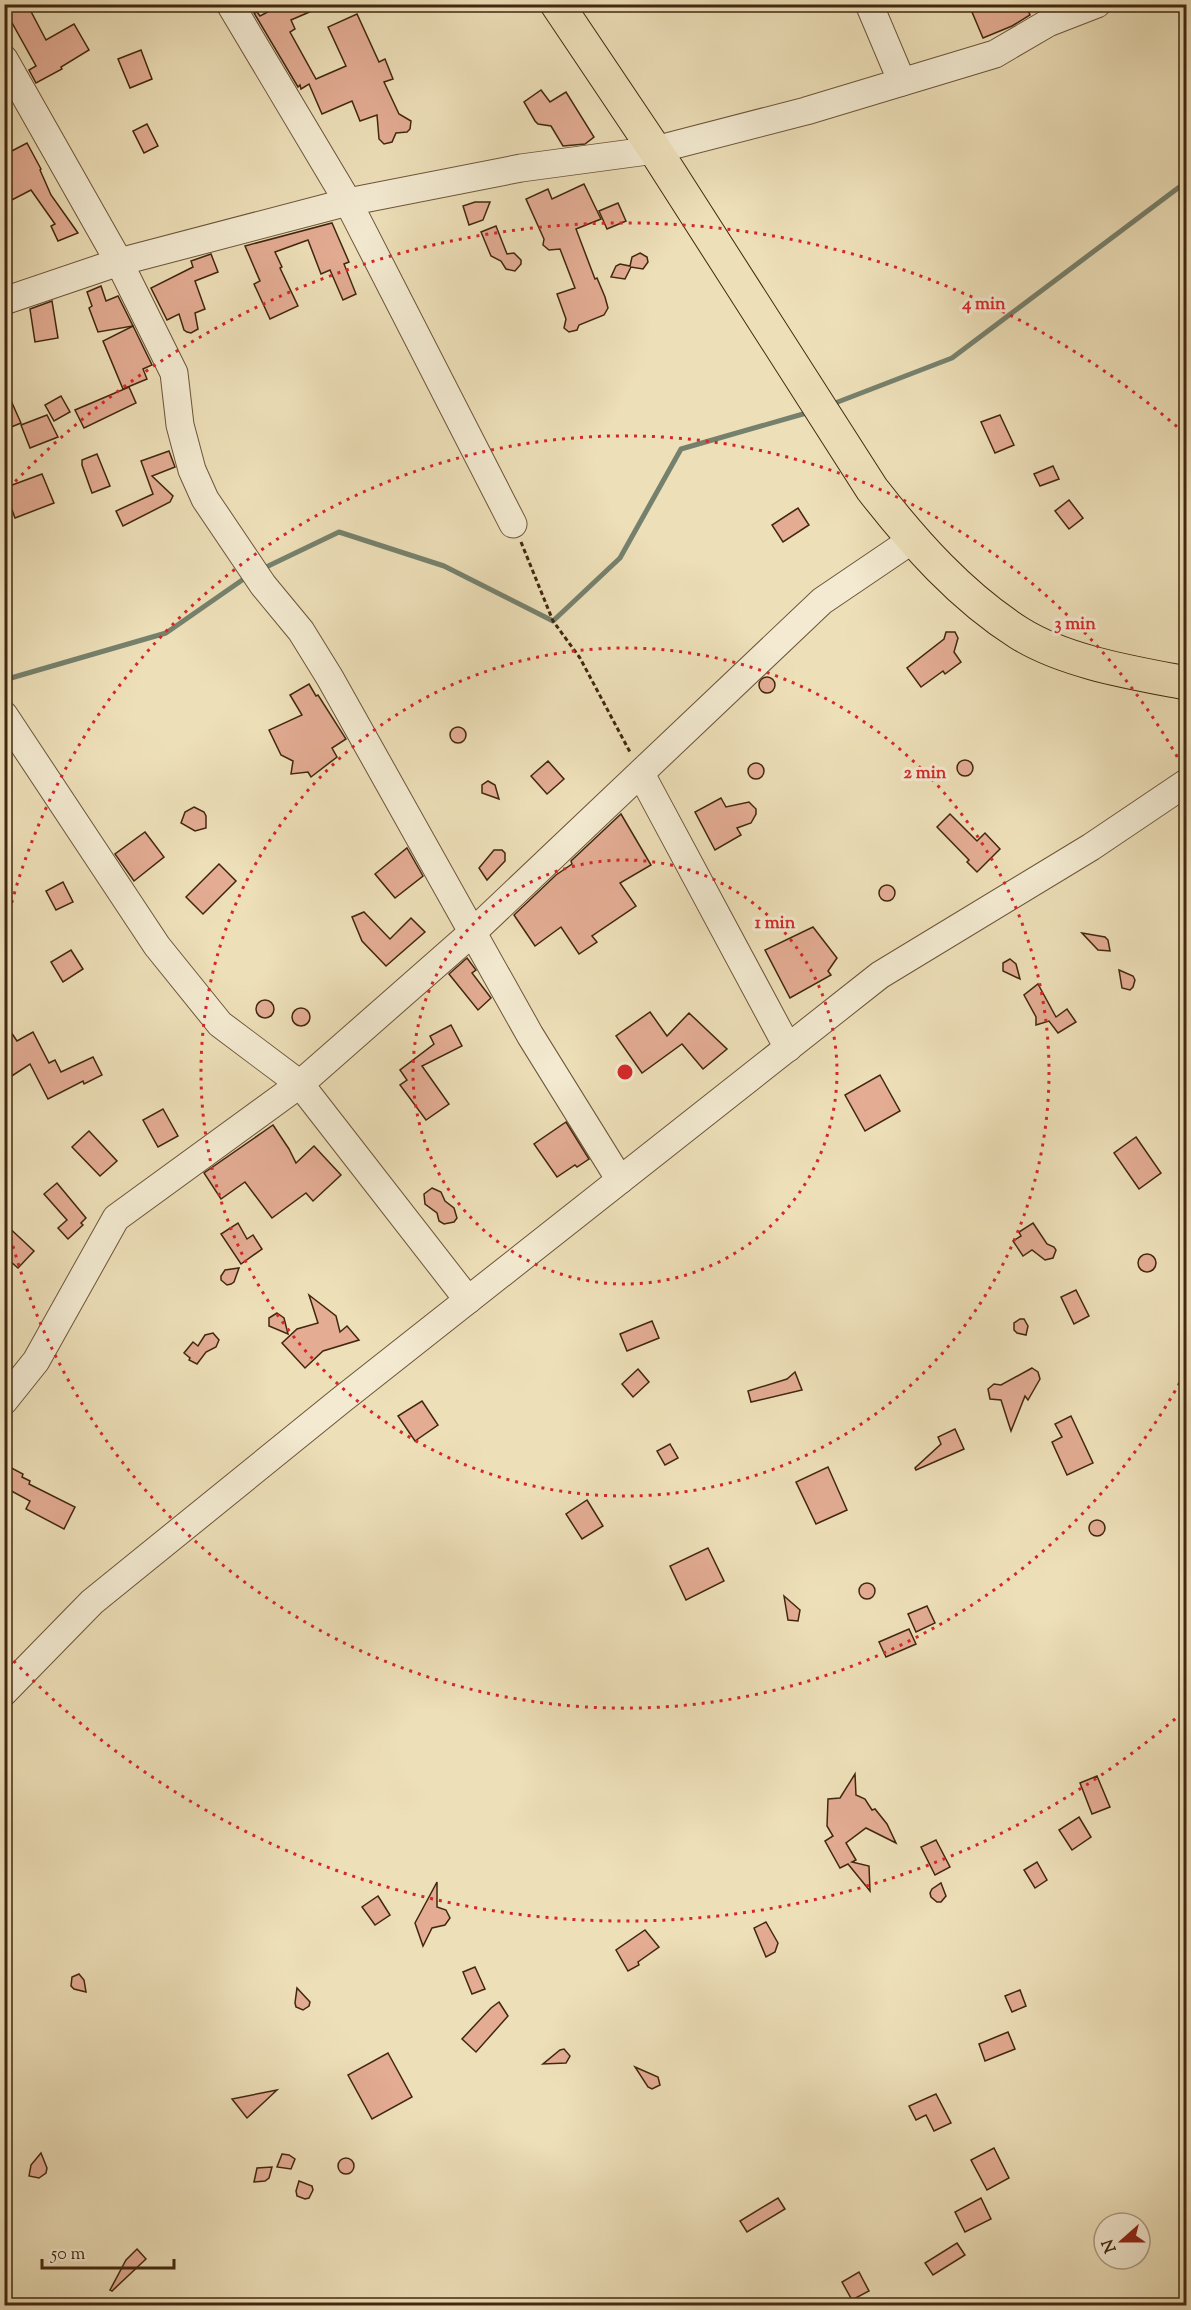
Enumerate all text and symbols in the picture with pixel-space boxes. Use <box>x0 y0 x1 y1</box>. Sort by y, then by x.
text: 4 min <box>961 292 1006 318</box>
text: 3 min <box>1054 612 1096 638</box>
text: 2 min <box>904 761 947 787</box>
text: 1 min <box>755 911 796 937</box>
centre of rings <box>615 1062 635 1082</box>
north arrow <box>1092 2211 1152 2271</box>
scale bar <box>42 2232 174 2270</box>
text: N <box>1097 2235 1123 2256</box>
text: 50 m <box>50 2242 86 2268</box>

